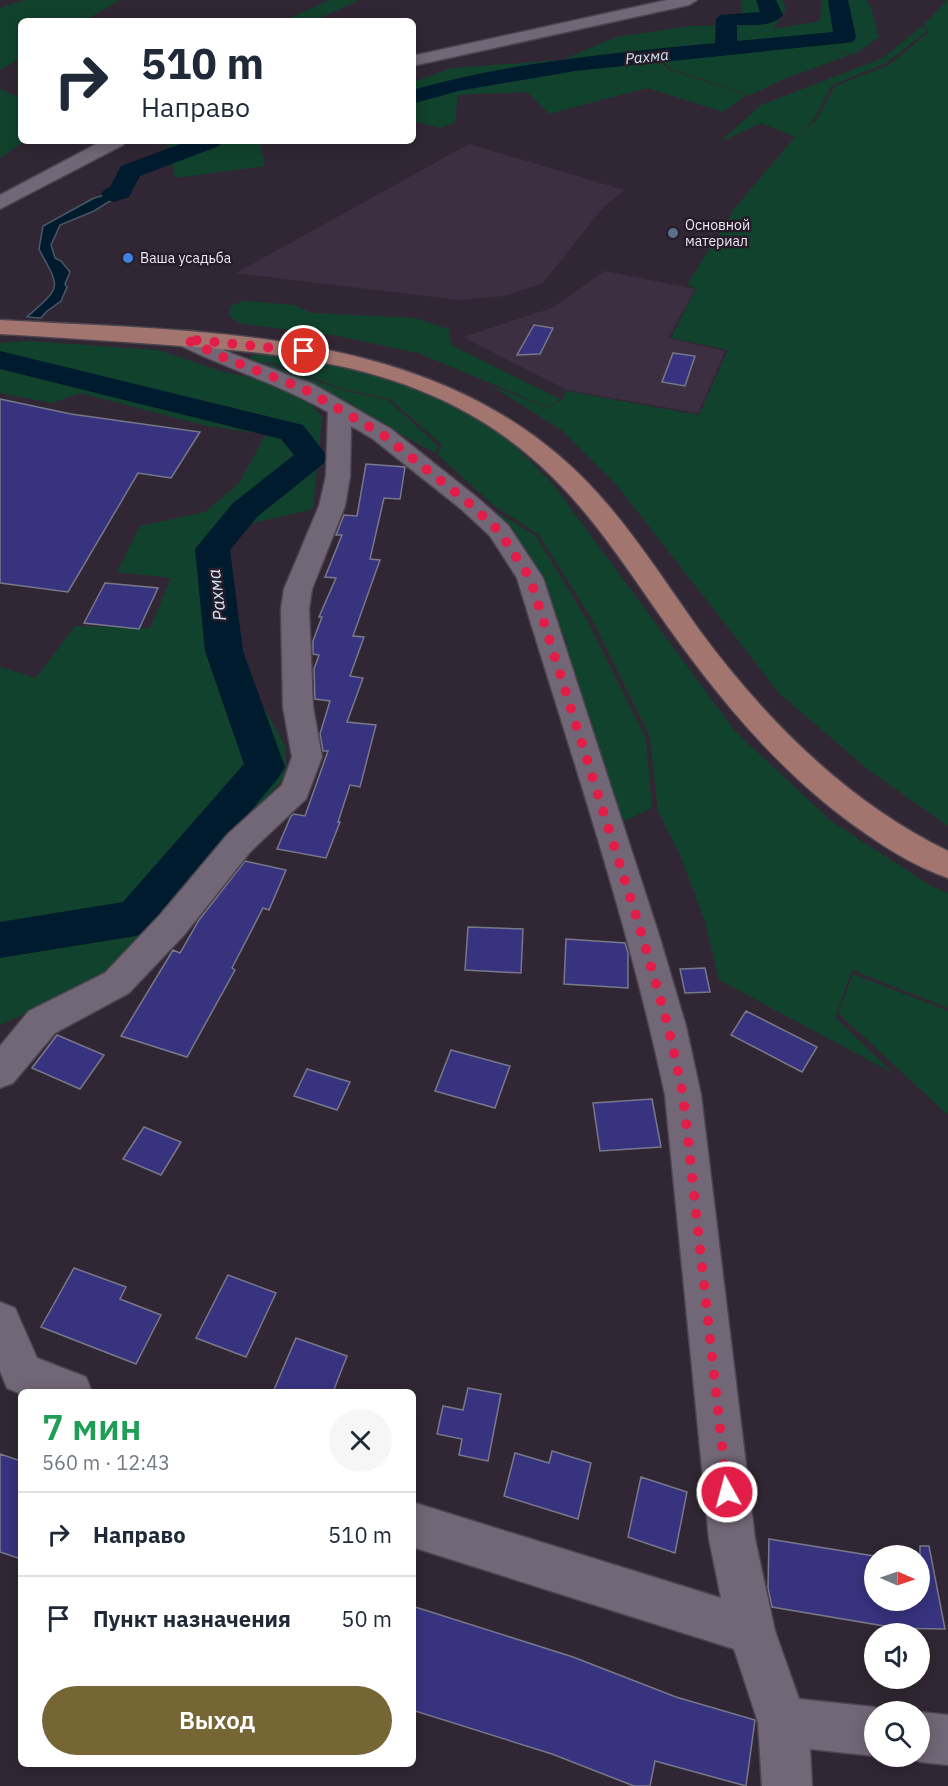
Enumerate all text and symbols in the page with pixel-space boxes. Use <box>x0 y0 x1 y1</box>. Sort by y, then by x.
text: 510 m <box>141 36 264 91</box>
icon: right <box>42 42 120 120</box>
water label: Рахма <box>624 45 670 68</box>
text: Направо <box>141 89 250 124</box>
place label: Основной материал <box>685 216 750 250</box>
marker: Основной материал <box>666 226 680 240</box>
place label: Ваша усадьба <box>140 249 232 267</box>
marker: Ваша усадьба <box>121 251 135 265</box>
pin <box>278 325 329 376</box>
icon: arrive <box>287 334 320 367</box>
water label: Рахма <box>202 568 231 622</box>
text: 7 мин <box>42 1403 141 1450</box>
button: close <box>329 1409 392 1472</box>
text: 560 m · 12:43 <box>42 1449 170 1476</box>
position arrow <box>695 1460 759 1524</box>
icon: right <box>42 1518 75 1551</box>
text: Направо <box>93 1520 186 1549</box>
text: 510 m <box>328 1520 392 1549</box>
north arrow <box>864 1545 930 1611</box>
map controls <box>864 1545 930 1767</box>
icon: arrive <box>42 1602 75 1635</box>
text: Пункт назначения <box>93 1604 291 1633</box>
text: 50 m <box>341 1604 392 1633</box>
button: sound <box>864 1623 930 1689</box>
button: Выход <box>42 1686 392 1755</box>
button: search <box>864 1701 930 1767</box>

